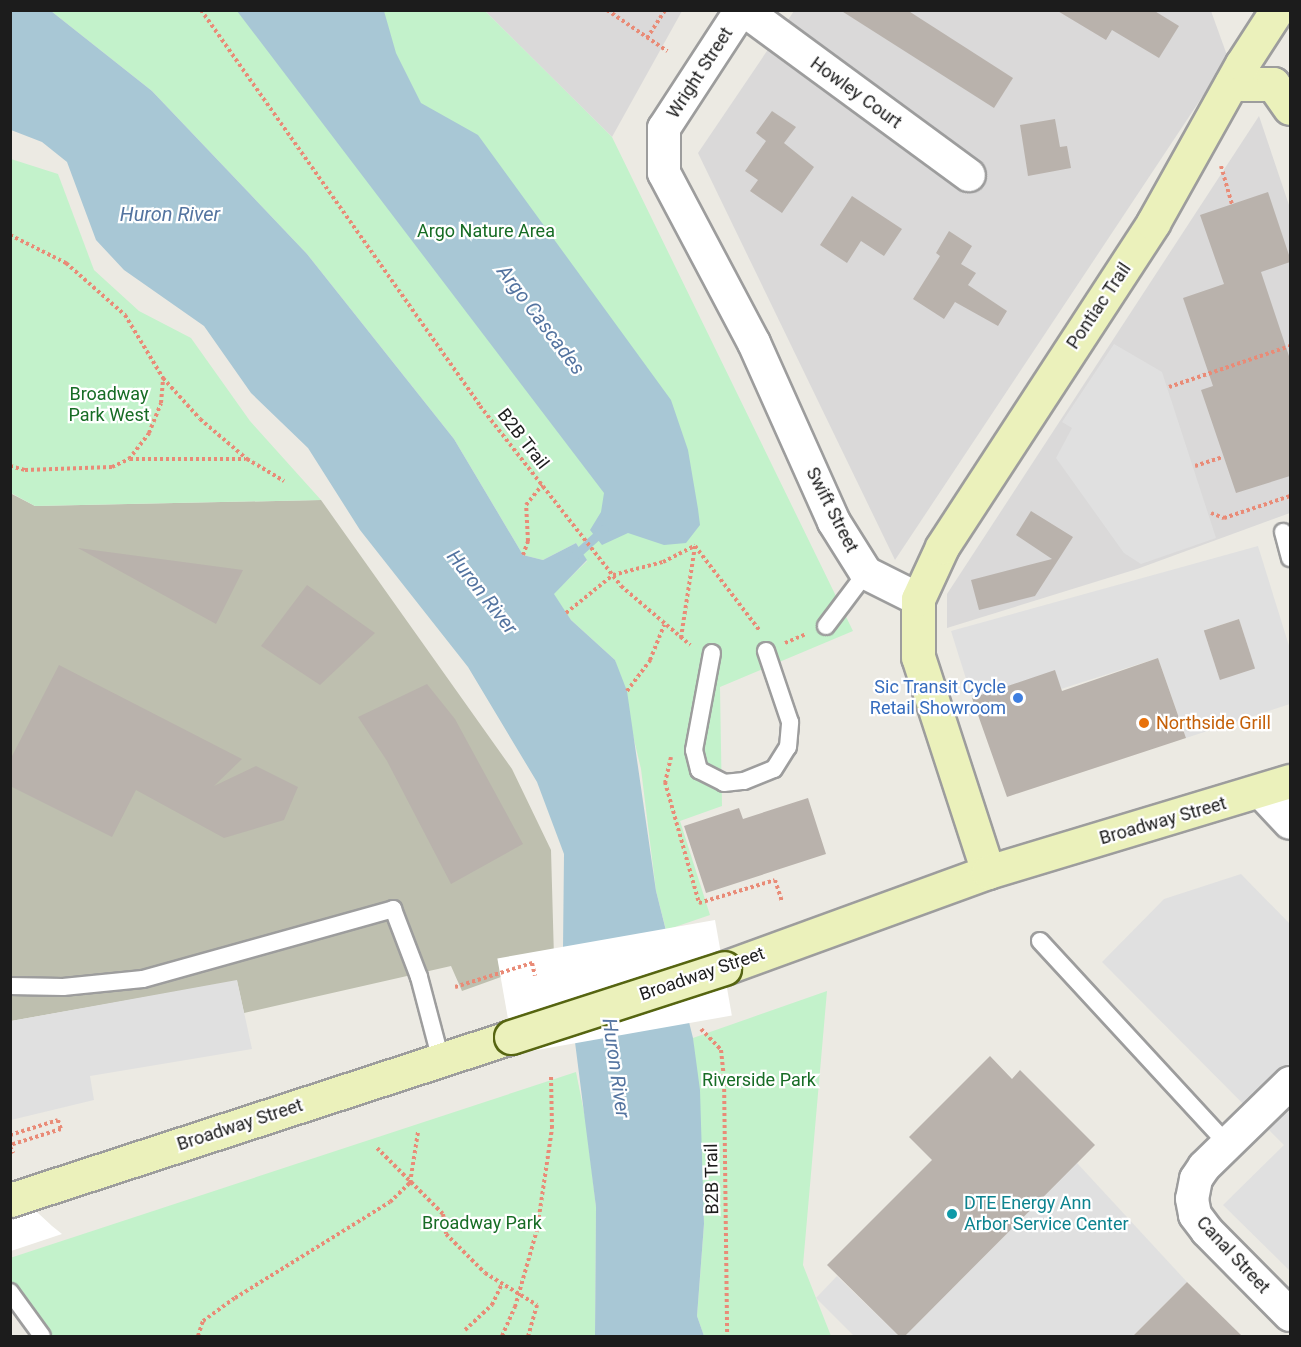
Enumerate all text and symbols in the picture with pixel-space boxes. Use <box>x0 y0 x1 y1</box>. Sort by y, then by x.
street label: Wright Street <box>663 23 737 123</box>
street label: Howley Court <box>806 53 906 133</box>
water label: Huron River <box>120 202 220 226</box>
park label: Argo Nature Area <box>417 220 555 242</box>
street label: Pontiac Trail <box>1062 259 1136 353</box>
water label: Argo Cascades <box>492 260 590 380</box>
park label: Broadway Park West <box>68 384 150 426</box>
street label: B2B Trail <box>493 404 553 474</box>
street label: Swift Street <box>801 464 863 556</box>
water label: Huron River <box>442 545 522 639</box>
place label: Sic Transit Cycle Retail Showroom <box>870 677 1006 720</box>
marker: Sic Transit Cycle Retail Showroom <box>1011 691 1025 705</box>
place label: Northside Grill <box>1156 712 1271 734</box>
marker: Northside Grill <box>1137 716 1151 730</box>
street label: Broadway Street <box>1097 793 1229 849</box>
street label: Broadway Street <box>637 942 767 1006</box>
water label: Huron River <box>597 1017 635 1119</box>
park label: Riverside Park <box>702 1069 816 1091</box>
street label: Broadway Street <box>174 1094 306 1156</box>
street label: B2B Trail <box>701 1143 723 1215</box>
place label: DTE Energy Ann Arbor Service Center <box>964 1193 1129 1236</box>
marker: DTE Energy Ann Arbor Service Center <box>945 1207 959 1221</box>
park label: Broadway Park <box>422 1212 542 1234</box>
street label: Canal Street <box>1192 1212 1274 1298</box>

